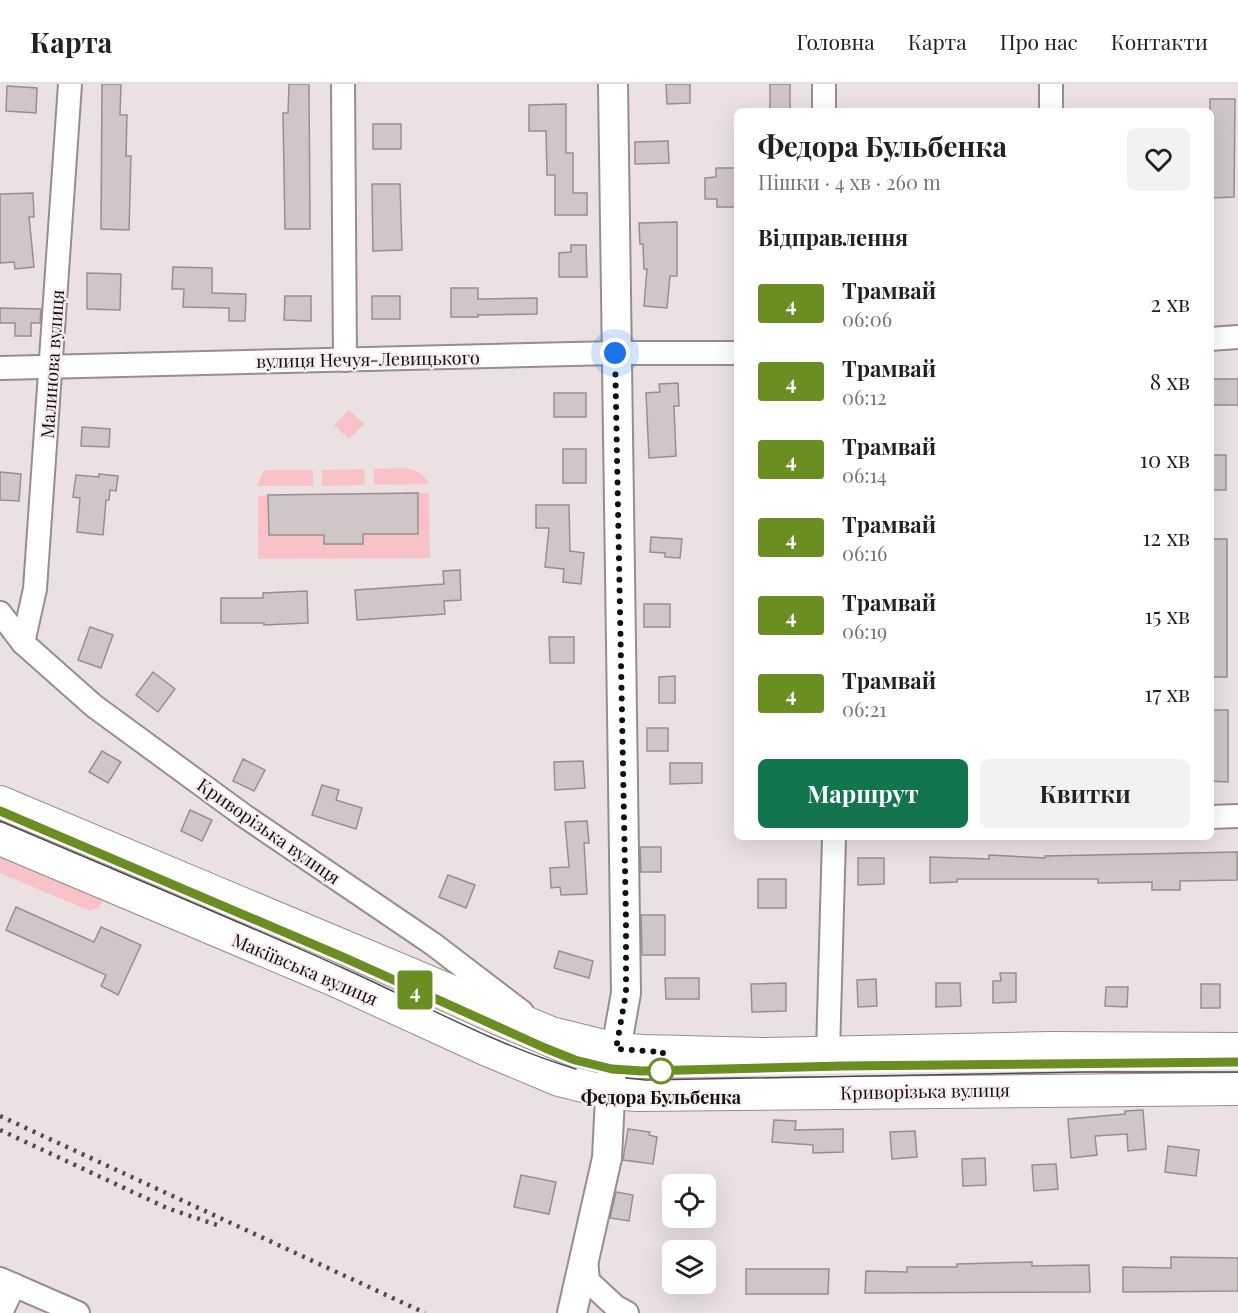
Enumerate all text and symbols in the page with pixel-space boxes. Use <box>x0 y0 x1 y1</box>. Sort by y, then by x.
text: Карта <box>30 23 112 60</box>
text: Головна <box>796 27 875 55</box>
text: Карта <box>908 27 967 55</box>
text: Про нас <box>1000 27 1078 55</box>
text: Контакти <box>1111 27 1208 55</box>
text: Федора Бульбенка <box>758 127 1007 164</box>
button: heart <box>1127 128 1190 191</box>
text: Пішки · 4 хв · 260 m <box>758 168 941 195</box>
text: Відправлення <box>758 222 908 252</box>
text: Трамвай <box>842 275 936 305</box>
text: 2 хв <box>1151 288 1190 318</box>
street label: Малинова вулиця <box>35 289 69 439</box>
text: 4 <box>785 289 797 317</box>
text: 06:06 <box>842 305 892 332</box>
your location <box>600 338 630 368</box>
street label: вулиця Нечуя-Левицького <box>256 345 480 373</box>
text: Трамвай <box>842 353 936 383</box>
text: 8 хв <box>1150 366 1190 396</box>
text: 4 <box>785 367 797 395</box>
text: 06:12 <box>842 383 887 410</box>
text: Трамвай <box>842 431 936 461</box>
text: 10 хв <box>1140 444 1190 474</box>
text: 4 <box>785 445 797 473</box>
text: 06:14 <box>842 461 887 488</box>
text: Трамвай <box>842 509 936 539</box>
text: 12 хв <box>1142 522 1190 552</box>
text: 4 <box>785 523 797 551</box>
text: 06:16 <box>842 539 887 566</box>
text: Трамвай <box>842 587 936 617</box>
text: 15 хв <box>1144 600 1190 630</box>
text: 4 <box>785 601 797 629</box>
text: 06:19 <box>842 617 887 644</box>
text: Трамвай <box>842 665 936 695</box>
text: 17 хв <box>1144 678 1190 708</box>
text: 4 <box>785 679 797 707</box>
text: 06:21 <box>842 695 887 722</box>
button: Маршрут <box>758 759 968 828</box>
button: Квитки <box>980 759 1190 828</box>
street label: Криворізька вулиця <box>193 773 346 890</box>
street label: Макіївська вулиця <box>228 927 382 1011</box>
line badge: 4 <box>396 970 434 1010</box>
text: 4 <box>409 976 421 1004</box>
marker: Федора Бульбенка <box>648 1058 674 1084</box>
street label: Криворізька вулиця <box>840 1078 1010 1104</box>
place label: Федора Бульбенка <box>581 1085 742 1109</box>
map controls <box>662 1174 716 1294</box>
button: locate <box>662 1174 716 1228</box>
button: layers <box>662 1240 716 1294</box>

